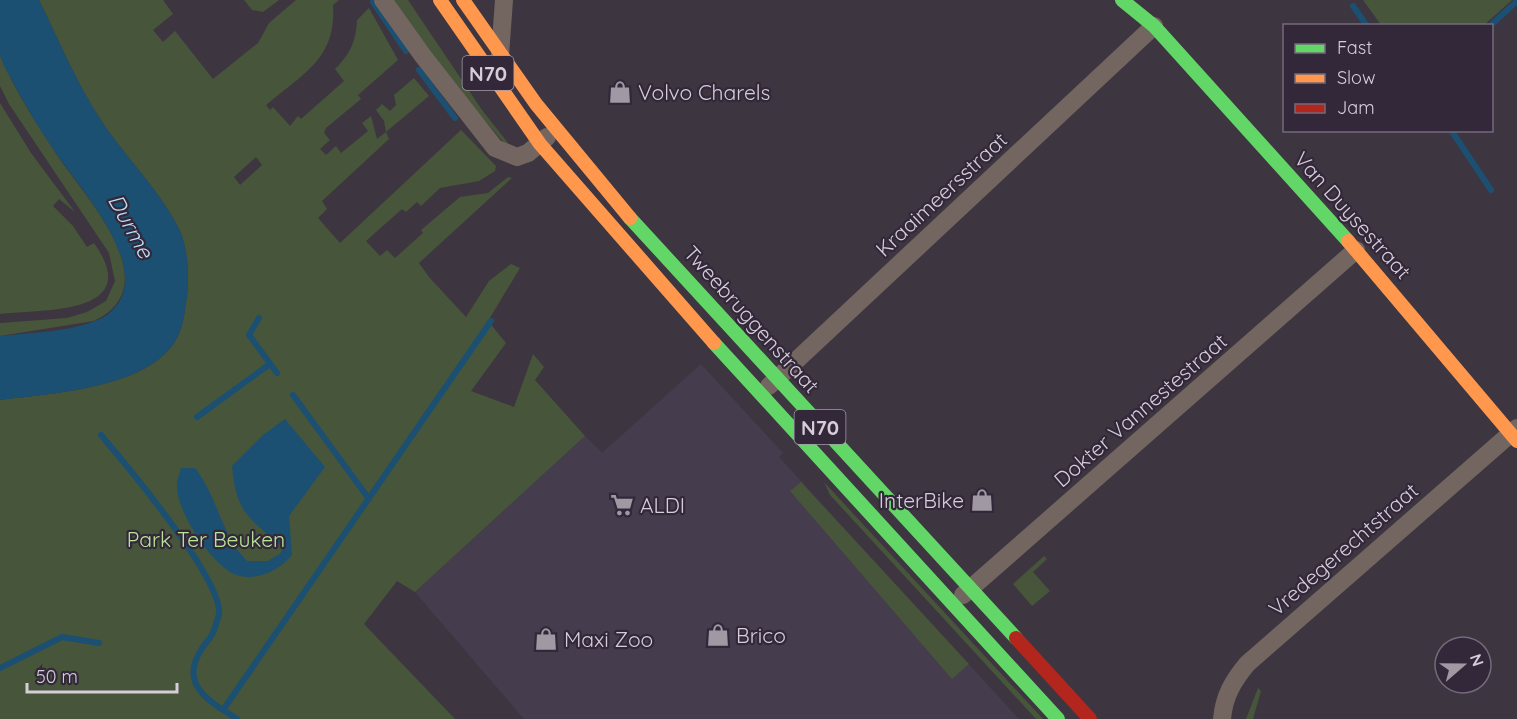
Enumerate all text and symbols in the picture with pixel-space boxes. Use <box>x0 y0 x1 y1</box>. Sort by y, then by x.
legend <box>1283 24 1493 132</box>
text: Fast <box>1337 36 1372 59</box>
road number: N70 <box>462 56 514 90</box>
text: Slow <box>1337 66 1375 89</box>
shop icon: Volvo Charels <box>607 79 633 105</box>
place label: Volvo Charels <box>638 79 770 105</box>
text: Jam <box>1337 96 1375 119</box>
street label: Kraaimeersstraat <box>870 126 1012 262</box>
street label: Van Duysestraat <box>1289 146 1417 284</box>
water label: Durme <box>102 189 161 264</box>
street label: Tweebruggenstraat <box>679 240 825 398</box>
street label: Dokter Vannestestraat <box>1048 328 1232 492</box>
road number: N70 <box>794 410 846 444</box>
street label: Vredegerechtstraat <box>1263 477 1423 621</box>
place label: InterBike <box>879 487 964 513</box>
shop icon: InterBike <box>969 487 995 513</box>
supermarket icon: ALDI <box>609 492 635 518</box>
place label: ALDI <box>640 492 685 518</box>
park label: Park Ter Beuken <box>127 526 285 552</box>
shop icon: Brico <box>705 622 731 648</box>
place label: Brico <box>736 622 786 648</box>
shop icon: Maxi Zoo <box>533 626 559 652</box>
place label: Maxi Zoo <box>564 626 653 652</box>
north arrow <box>1433 635 1493 695</box>
text: N <box>1466 651 1489 669</box>
scale bar <box>27 656 177 694</box>
text: 50 m <box>36 665 78 688</box>

